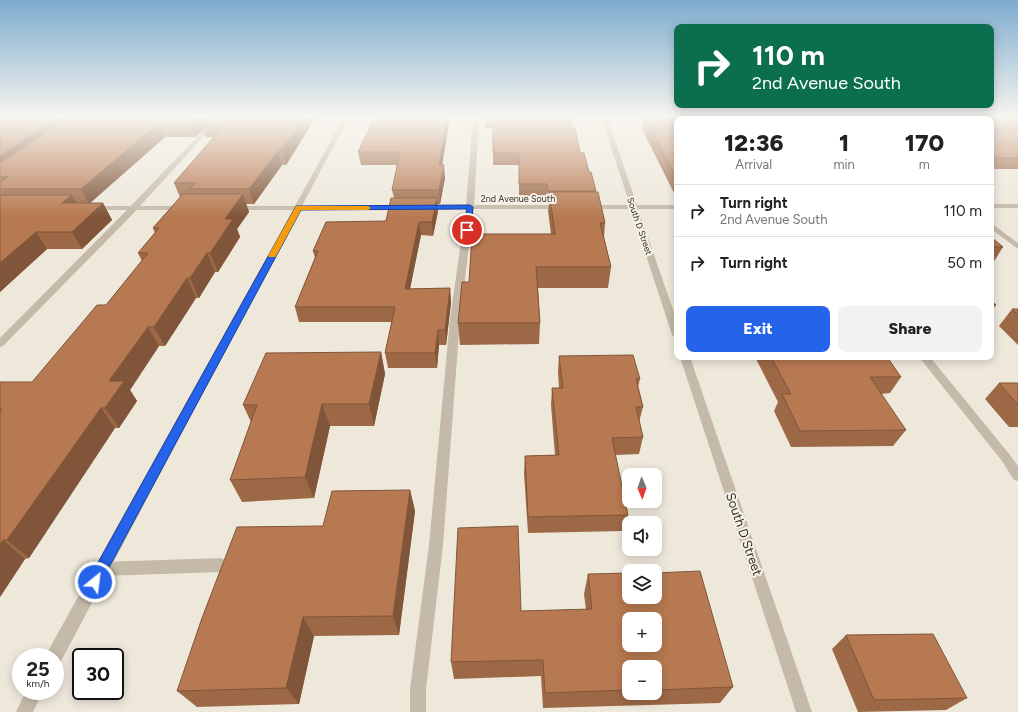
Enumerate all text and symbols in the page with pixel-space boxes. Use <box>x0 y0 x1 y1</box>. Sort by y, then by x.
text: 110 m <box>752 38 825 72</box>
icon: right <box>686 40 738 92</box>
text: 2nd Avenue South <box>752 72 901 94</box>
text: 12:36 <box>724 128 784 157</box>
text: 1 <box>839 128 849 157</box>
text: 170 <box>905 128 944 157</box>
text: Arrival <box>735 157 772 172</box>
text: min <box>833 157 855 172</box>
text: m <box>919 157 930 172</box>
street label: 2nd Avenue South <box>481 193 555 204</box>
text: Turn right <box>720 194 788 212</box>
street label: South D Street <box>625 196 655 257</box>
icon: right <box>686 200 708 222</box>
text: 110 m <box>944 202 982 220</box>
text: 2nd Avenue South <box>720 212 827 227</box>
pin <box>450 213 484 247</box>
icon: arrive <box>456 219 478 241</box>
icon: right <box>686 252 708 274</box>
text: Turn right <box>720 254 788 272</box>
text: 50 m <box>947 254 982 272</box>
button: Exit <box>686 306 830 352</box>
button: Share <box>838 306 982 352</box>
north arrow <box>622 468 662 508</box>
map controls <box>622 468 662 700</box>
street label: South D Street <box>723 491 765 578</box>
button: sound <box>622 516 662 556</box>
position arrow <box>74 561 116 603</box>
button: layers <box>622 564 662 604</box>
button: + <box>622 612 662 652</box>
speed limit sign: 30 <box>72 648 124 700</box>
text: 25 <box>26 657 50 681</box>
button: − <box>622 660 662 700</box>
text: km/h <box>27 677 49 690</box>

